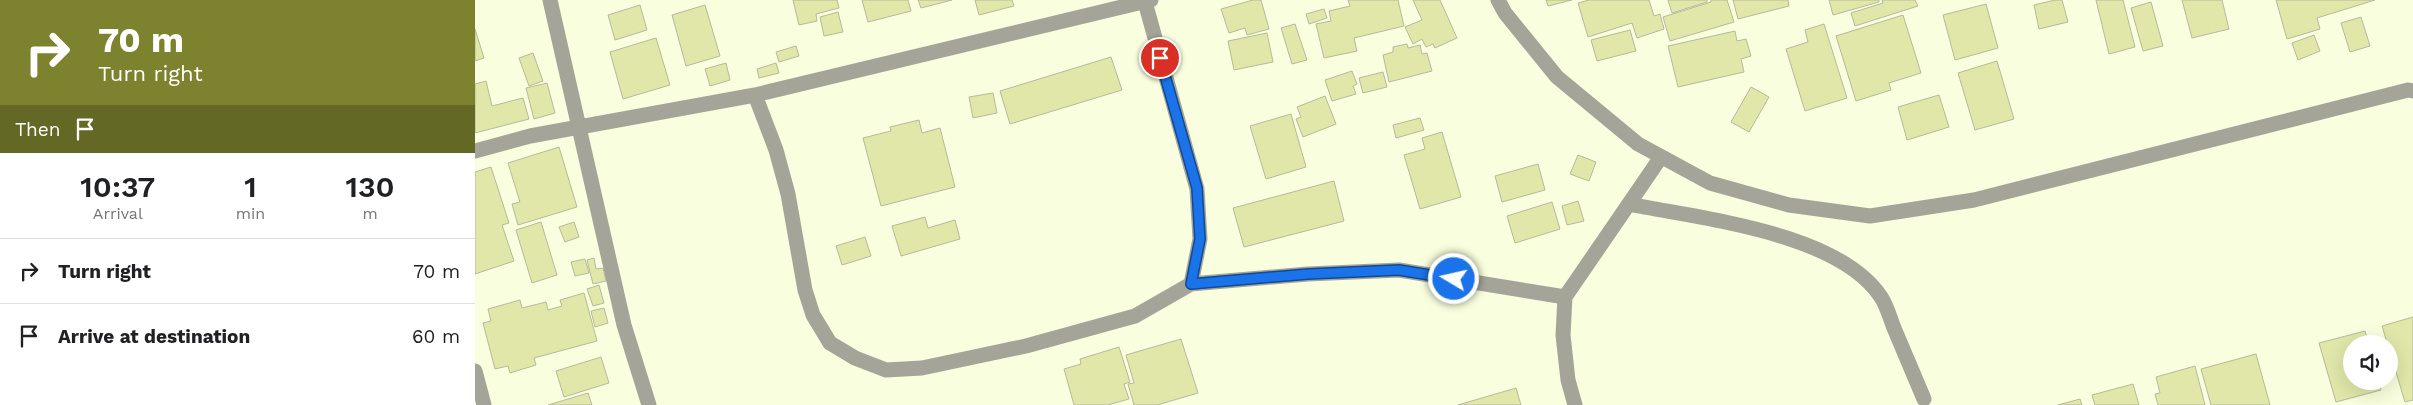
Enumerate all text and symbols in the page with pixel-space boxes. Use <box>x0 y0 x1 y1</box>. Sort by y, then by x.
text: 70 m <box>98 19 184 61</box>
icon: right <box>15 20 80 85</box>
pin <box>1139 37 1181 79</box>
icon: arrive <box>1146 44 1174 72</box>
text: Turn right <box>98 61 203 86</box>
icon: arrive <box>71 115 99 143</box>
text: Then <box>15 118 61 141</box>
text: 10:37 <box>80 169 155 204</box>
text: 1 <box>244 169 257 204</box>
text: 130 <box>345 169 395 204</box>
text: Arrival <box>93 204 143 223</box>
text: min <box>236 204 265 223</box>
text: m <box>362 204 378 223</box>
position arrow <box>1427 252 1479 304</box>
icon: right <box>15 257 43 285</box>
text: Turn right <box>58 260 151 283</box>
text: 70 m <box>413 260 460 283</box>
icon: arrive <box>15 322 43 350</box>
text: Arrive at destination <box>58 325 250 348</box>
text: 60 m <box>412 325 460 348</box>
map controls <box>2343 335 2398 390</box>
button: sound <box>2343 335 2398 390</box>

